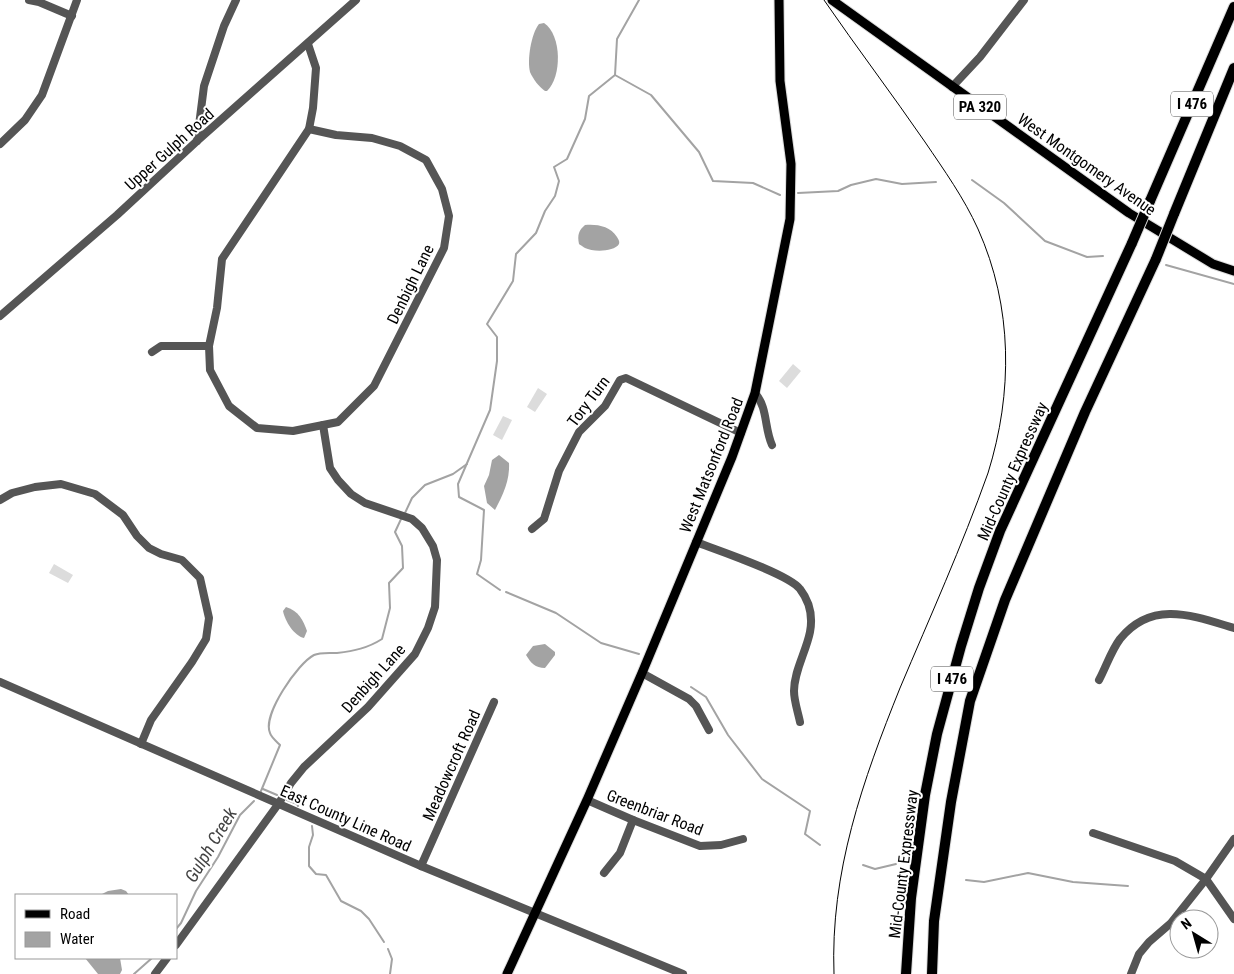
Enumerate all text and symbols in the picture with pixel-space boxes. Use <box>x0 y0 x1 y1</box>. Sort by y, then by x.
road number: I 476 <box>1171 92 1213 116</box>
road number: PA 320 <box>954 94 1006 120</box>
street label: Upper Gulph Road <box>121 104 218 194</box>
street label: West Montgomery Avenue <box>1014 109 1160 219</box>
street label: Denbigh Lane <box>383 242 438 327</box>
street label: Tory Turn <box>563 372 614 430</box>
street label: West Matsonford Road <box>676 395 747 536</box>
street label: Mid-County Expressway <box>973 399 1052 543</box>
street label: Denbigh Lane <box>338 640 409 717</box>
road number: I 476 <box>931 666 973 692</box>
street label: Meadowcroft Road <box>419 707 484 824</box>
street label: East County Line Road <box>277 781 414 856</box>
street label: Greenbriar Road <box>604 785 706 840</box>
street label: Mid-County Expressway <box>885 788 922 939</box>
water label: Gulph Creek <box>180 803 242 886</box>
legend <box>15 894 178 959</box>
text: Road <box>60 905 90 923</box>
north arrow <box>1169 909 1219 959</box>
text: N <box>1178 915 1194 933</box>
text: Water <box>60 930 95 948</box>

